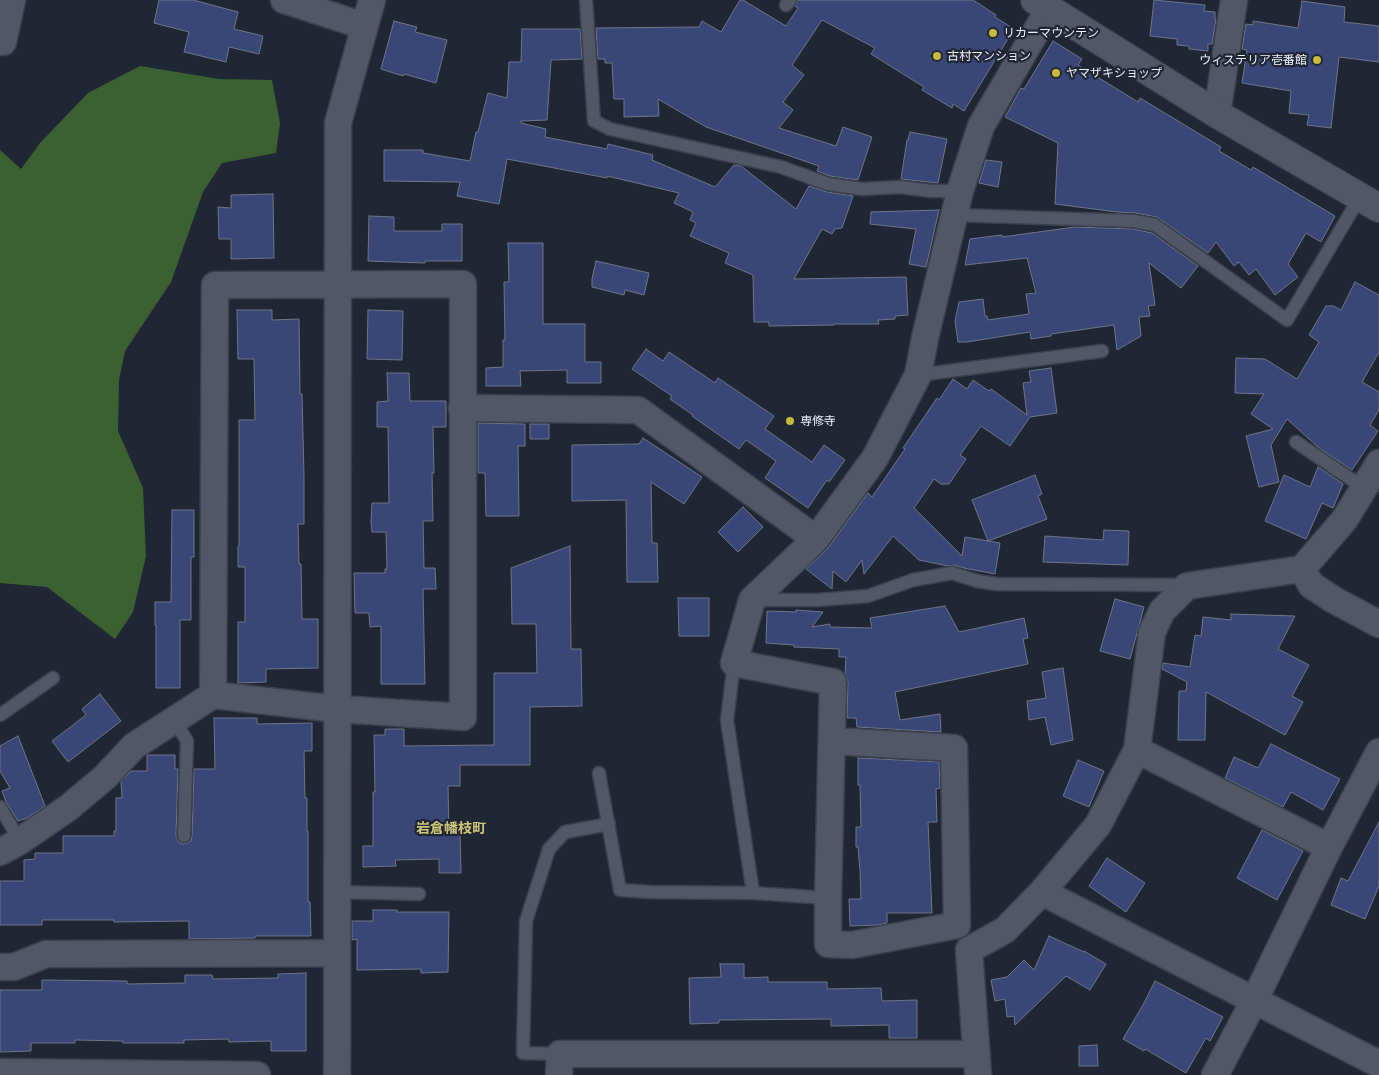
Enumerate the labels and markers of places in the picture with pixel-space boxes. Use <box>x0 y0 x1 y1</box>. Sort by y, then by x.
place label: リカーマウンテン <box>1003 26 1099 40</box>
marker: リカーマウンテン <box>987 27 999 39</box>
place label: 古村マンション <box>947 49 1031 63</box>
marker: 古村マンション <box>931 50 943 62</box>
place label: ウィステリア壱番館 <box>1199 53 1307 67</box>
marker: ウィステリア壱番館 <box>1311 54 1323 66</box>
place label: ヤマザキショップ <box>1066 66 1162 80</box>
marker: ヤマザキショップ <box>1050 67 1062 79</box>
place label: 専修寺 <box>800 414 836 428</box>
marker: 専修寺 <box>784 415 796 427</box>

